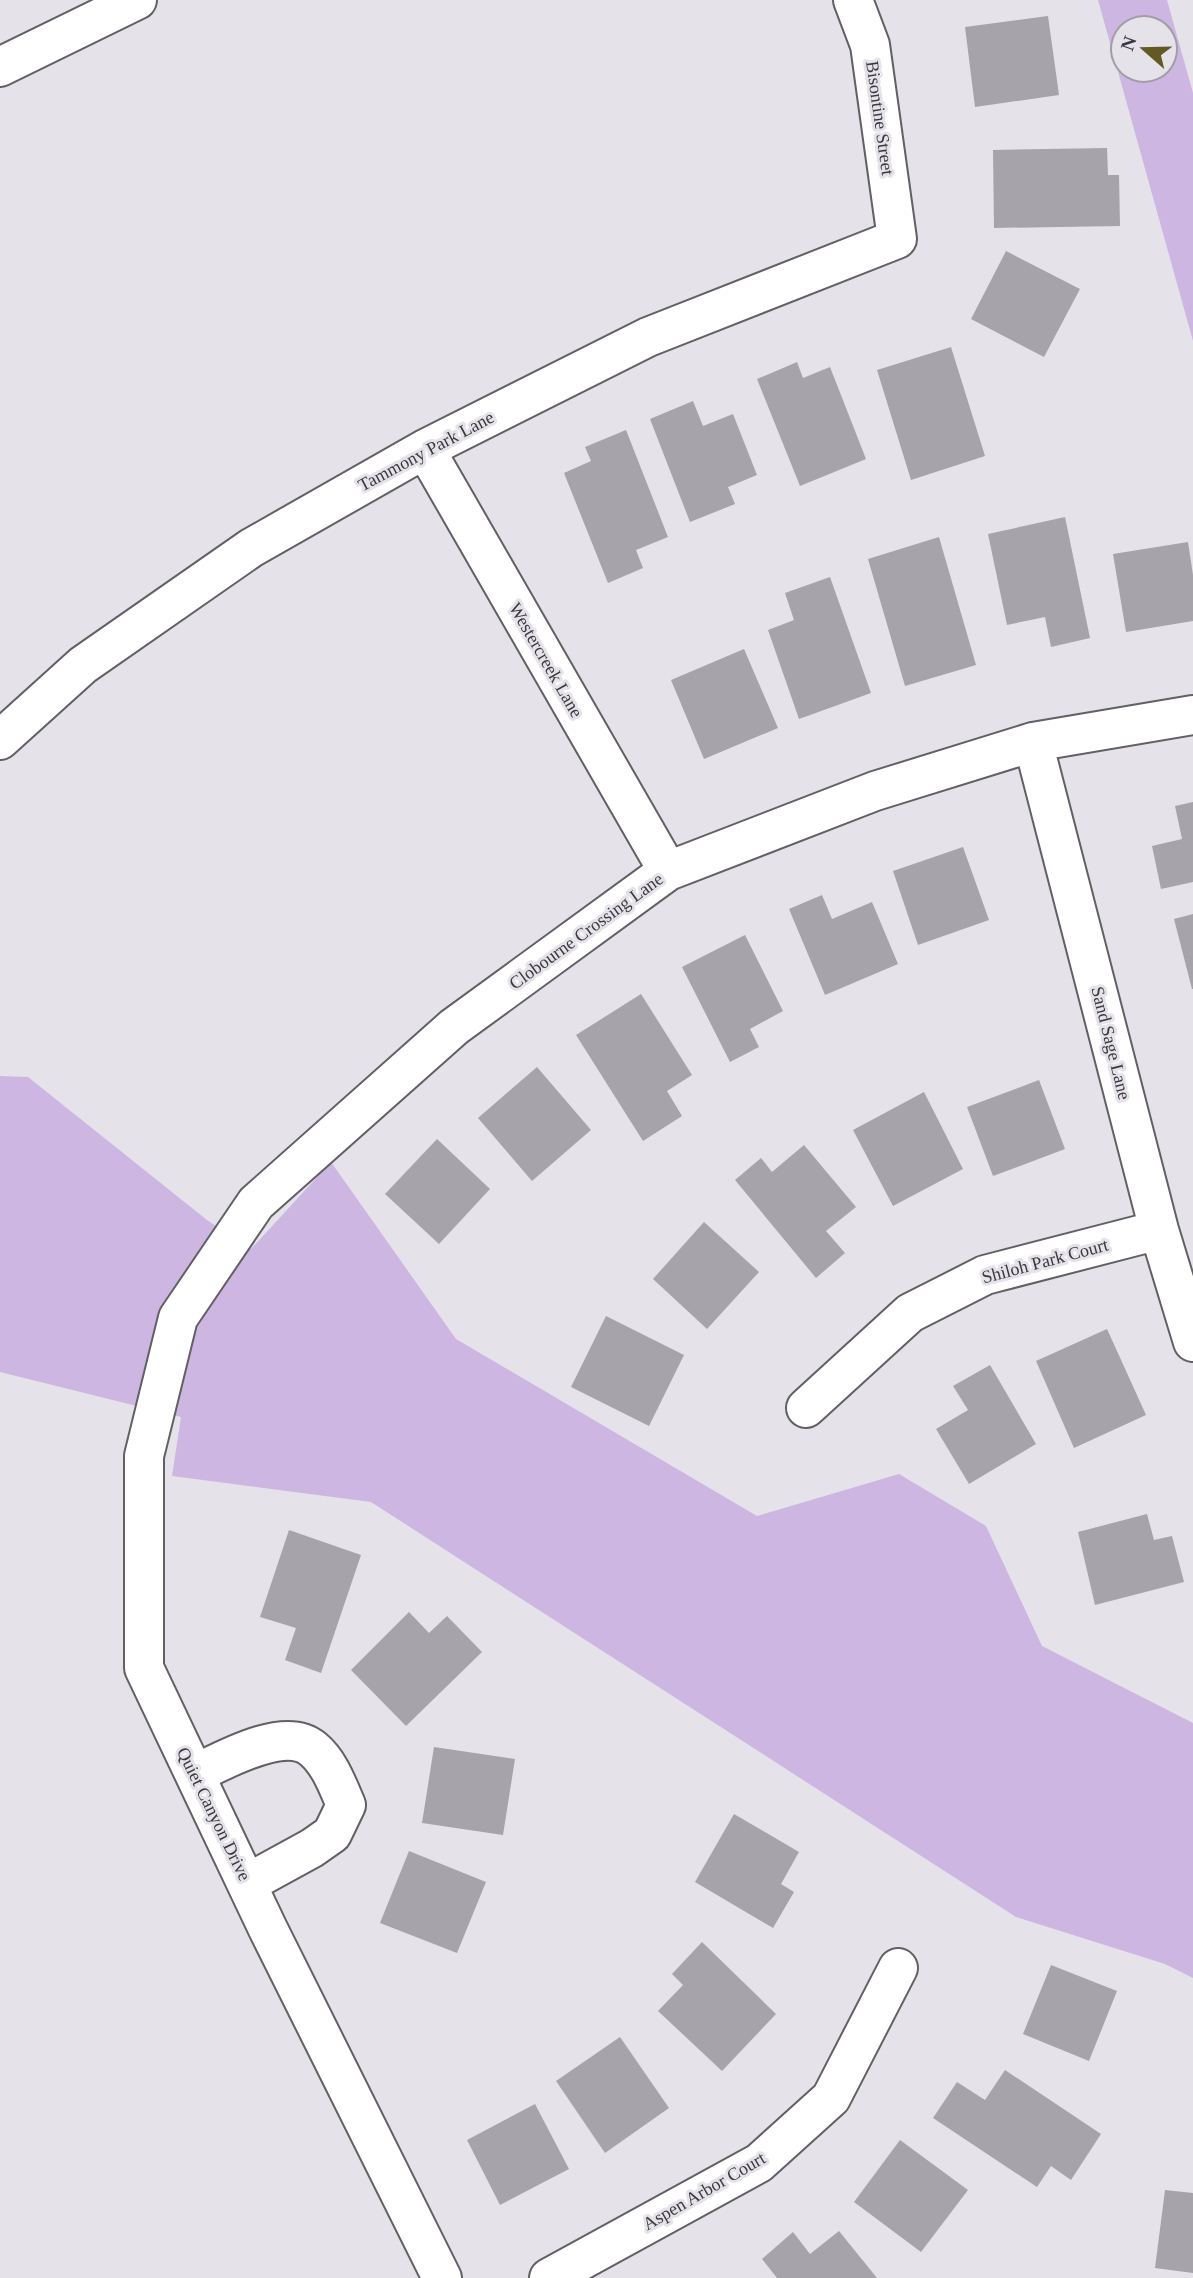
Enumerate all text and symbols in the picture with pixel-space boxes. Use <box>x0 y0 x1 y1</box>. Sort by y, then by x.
north arrow <box>1109 14 1179 84</box>
text: N <box>1116 33 1141 53</box>
street label: Bisontine Street <box>862 59 898 177</box>
street label: Tammony Park Lane <box>355 407 497 495</box>
street label: Westercreek Lane <box>505 599 587 721</box>
street label: Clobourne Crossing Lane <box>505 869 667 993</box>
street label: Sand Sage Lane <box>1087 984 1135 1102</box>
street label: Shiloh Park Court <box>980 1235 1110 1287</box>
street label: Quiet Canyon Drive <box>173 1744 255 1884</box>
street label: Aspen Arbor Court <box>639 2148 769 2234</box>

